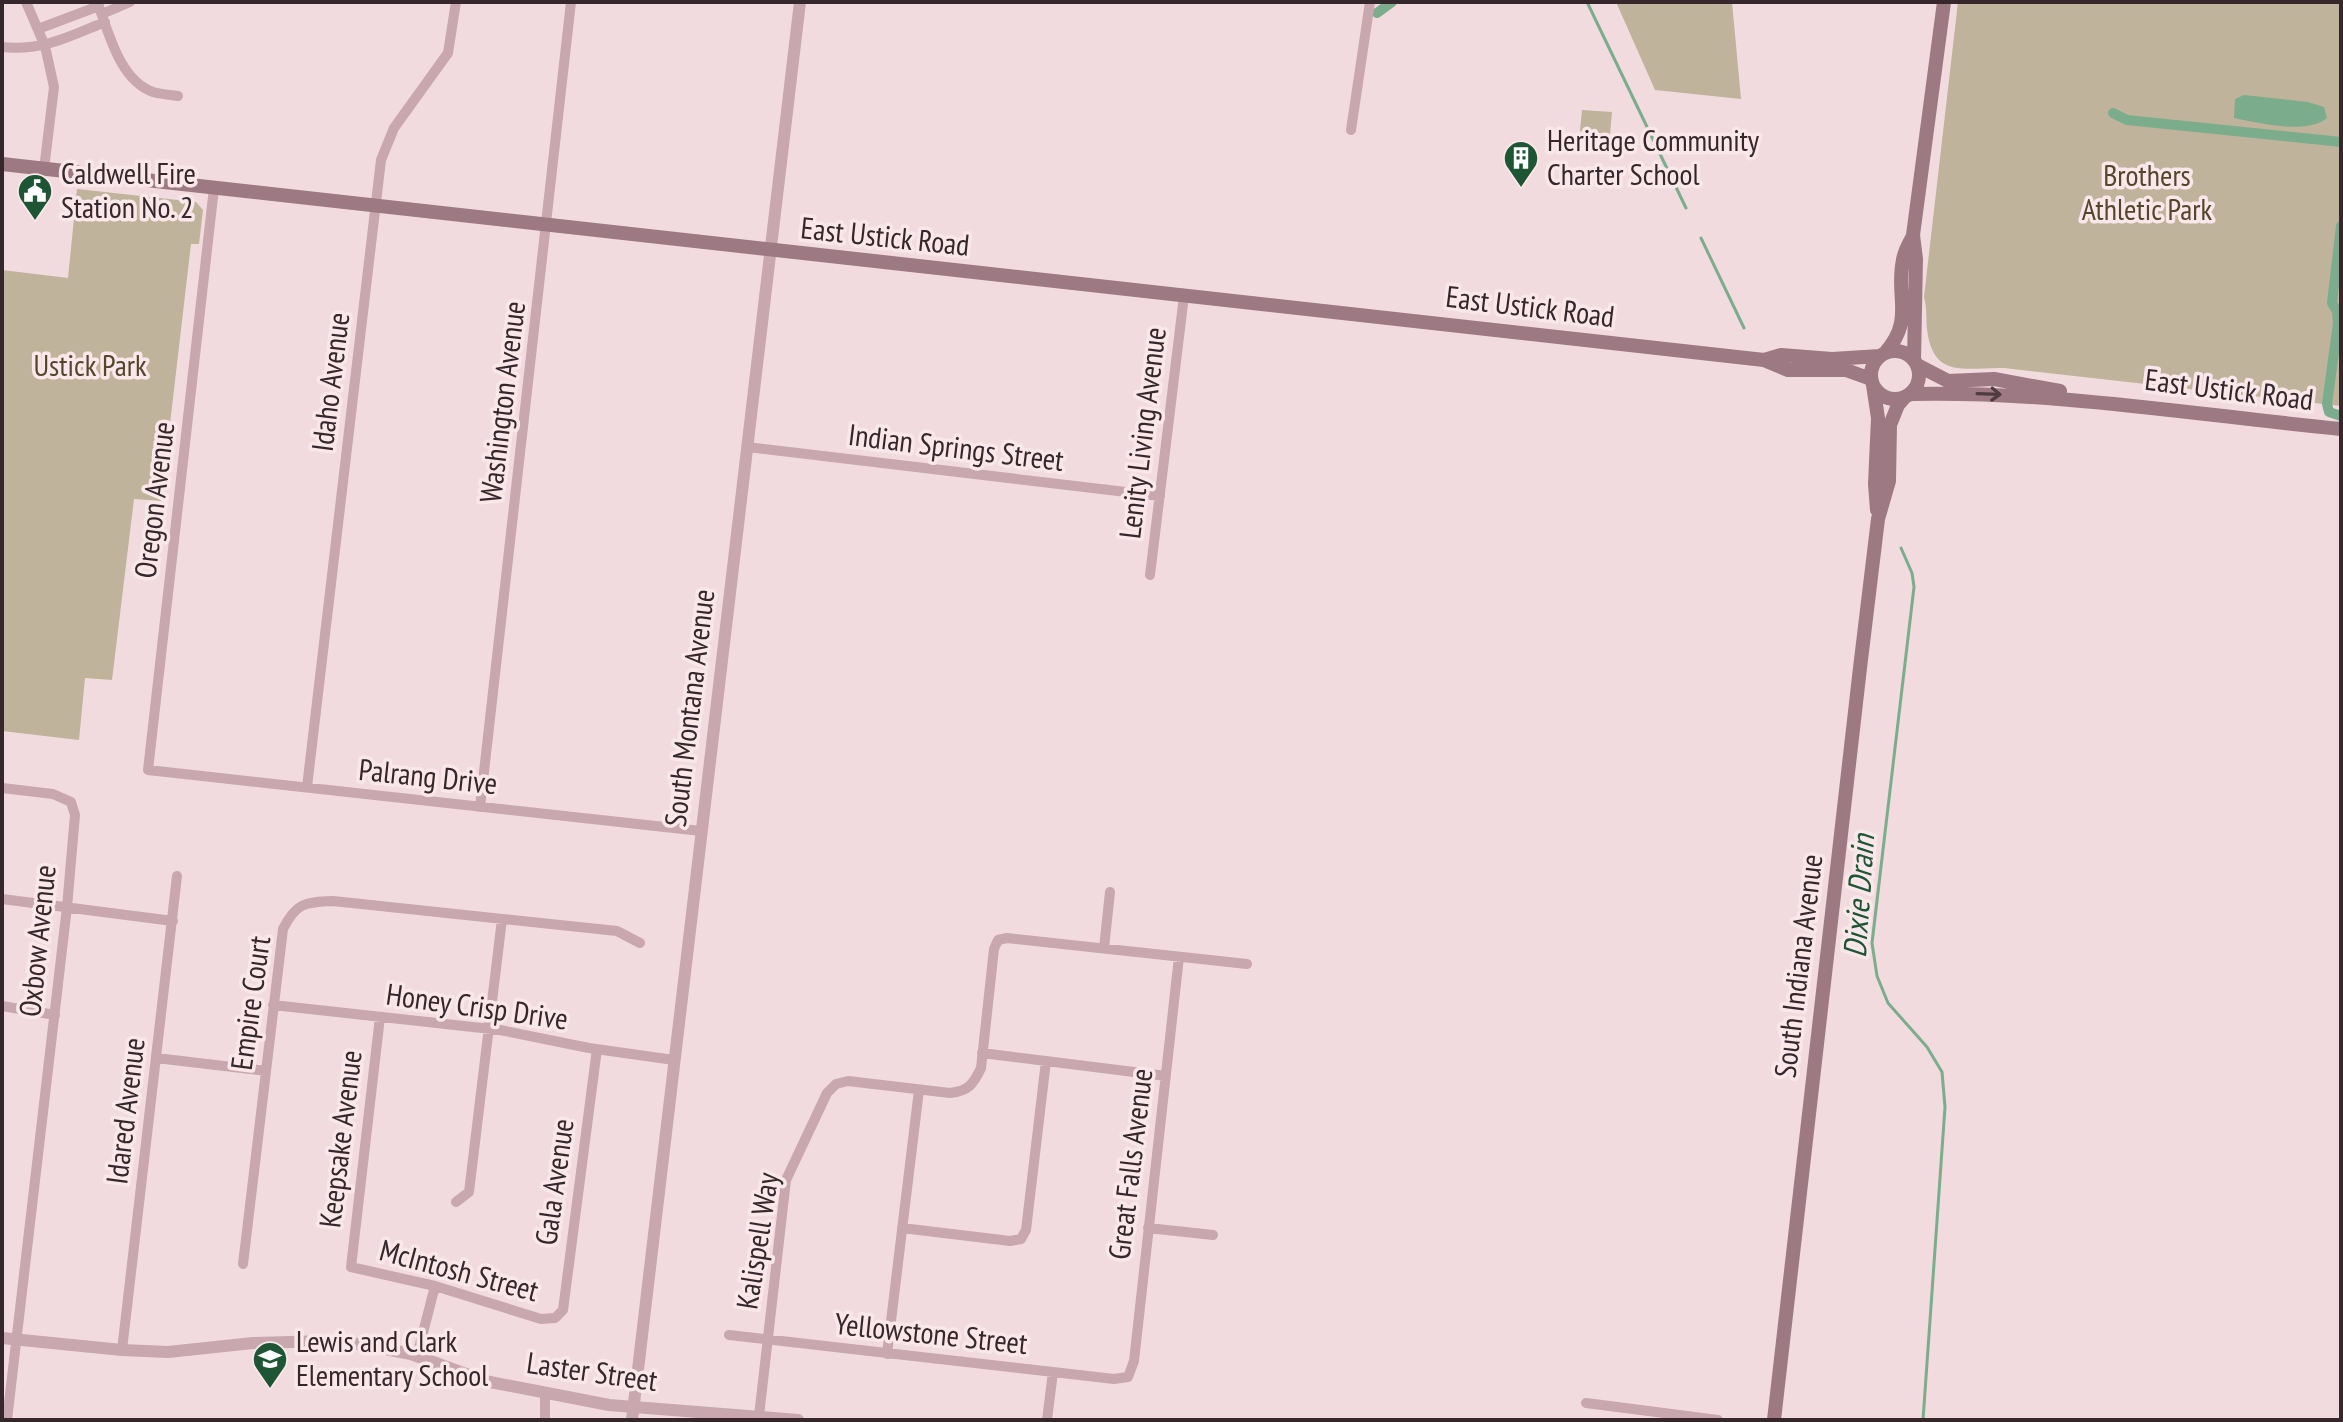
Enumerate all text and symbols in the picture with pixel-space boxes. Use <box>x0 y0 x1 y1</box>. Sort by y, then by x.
place label: Heritage Community Charter School <box>1547 120 1760 193</box>
building icon: Heritage Community Charter School <box>1502 139 1540 189</box>
place label: Caldwell Fire Station No. 2 <box>61 153 196 226</box>
park label: Brothers Athletic Park <box>2082 155 2213 228</box>
public building icon: Caldwell Fire Station No. 2 <box>16 172 54 222</box>
street label: East Ustick Road <box>799 207 971 264</box>
street label: East Ustick Road <box>1444 276 1617 335</box>
street label: Washington Avenue <box>470 299 533 505</box>
street label: Idaho Avenue <box>302 310 357 453</box>
street label: Lenity Living Avenue <box>1109 325 1174 541</box>
park label: Ustick Park <box>33 345 147 384</box>
street label: East Ustick Road <box>2143 359 2316 418</box>
one-way arrow <box>1975 386 2002 401</box>
street label: Indian Springs Street <box>846 414 1067 479</box>
street label: Oregon Avenue <box>125 419 182 580</box>
street label: South Montana Avenue <box>655 587 722 829</box>
street label: Palrang Drive <box>357 749 499 802</box>
water label: Dixie Drain <box>1833 831 1883 959</box>
street label: South Indiana Avenue <box>1764 852 1831 1080</box>
street label: Oxbow Avenue <box>9 863 64 1019</box>
street label: Empire Court <box>221 932 278 1072</box>
street label: Honey Crisp Drive <box>384 973 571 1038</box>
street label: Idared Avenue <box>96 1035 153 1186</box>
street label: Keepsake Avenue <box>309 1048 370 1230</box>
street label: Great Falls Avenue <box>1098 1066 1161 1261</box>
street label: Gala Avenue <box>525 1116 582 1247</box>
street label: Kalispell Way <box>727 1169 787 1312</box>
street label: McIntosh Street <box>376 1230 544 1310</box>
street label: Yellowstone Street <box>833 1303 1030 1362</box>
place label: Lewis and Clark Elementary School <box>296 1321 488 1394</box>
school or university icon: Lewis and Clark Elementary School <box>251 1340 289 1390</box>
street label: Laster Street <box>525 1342 661 1399</box>

